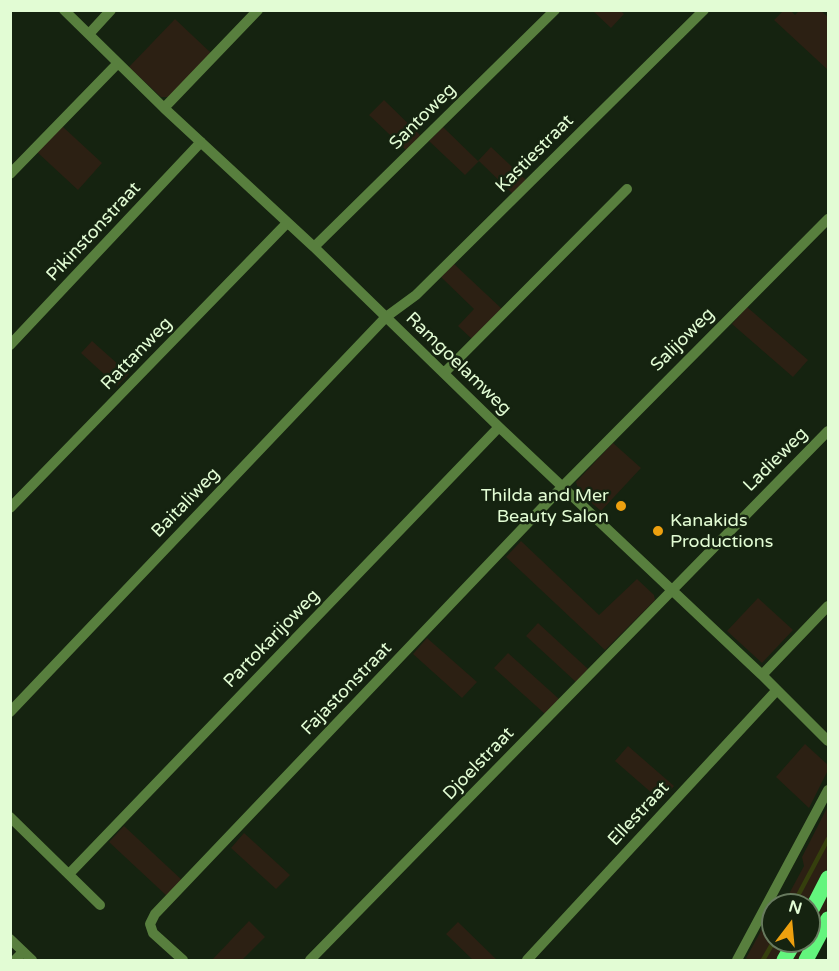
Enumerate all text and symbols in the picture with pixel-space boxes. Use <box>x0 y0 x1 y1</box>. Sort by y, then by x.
street label: Santoweg <box>385 79 461 155</box>
street label: Kastiestraat <box>491 110 579 198</box>
street label: Pikinstonstraat <box>42 178 146 286</box>
street label: Salijoweg <box>647 304 719 376</box>
street label: Ramgoelamweg <box>401 308 515 420</box>
street label: Rattanweg <box>97 313 177 395</box>
street label: Ladieweg <box>739 423 813 497</box>
street label: Baitaliweg <box>147 464 225 542</box>
place label: Thilda and Mer Beauty Salon <box>481 485 609 528</box>
marker: Thilda and Mer Beauty Salon <box>614 499 628 513</box>
place label: Kanakids Productions <box>670 510 773 552</box>
marker: Kanakids Productions <box>651 524 665 538</box>
street label: Partokarijoweg <box>220 585 324 693</box>
street label: Fajastonstraat <box>297 638 397 740</box>
street label: Djoelstraat <box>439 723 519 805</box>
street label: Ellestraat <box>604 777 674 851</box>
north arrow <box>761 893 821 953</box>
text: N <box>786 896 804 919</box>

